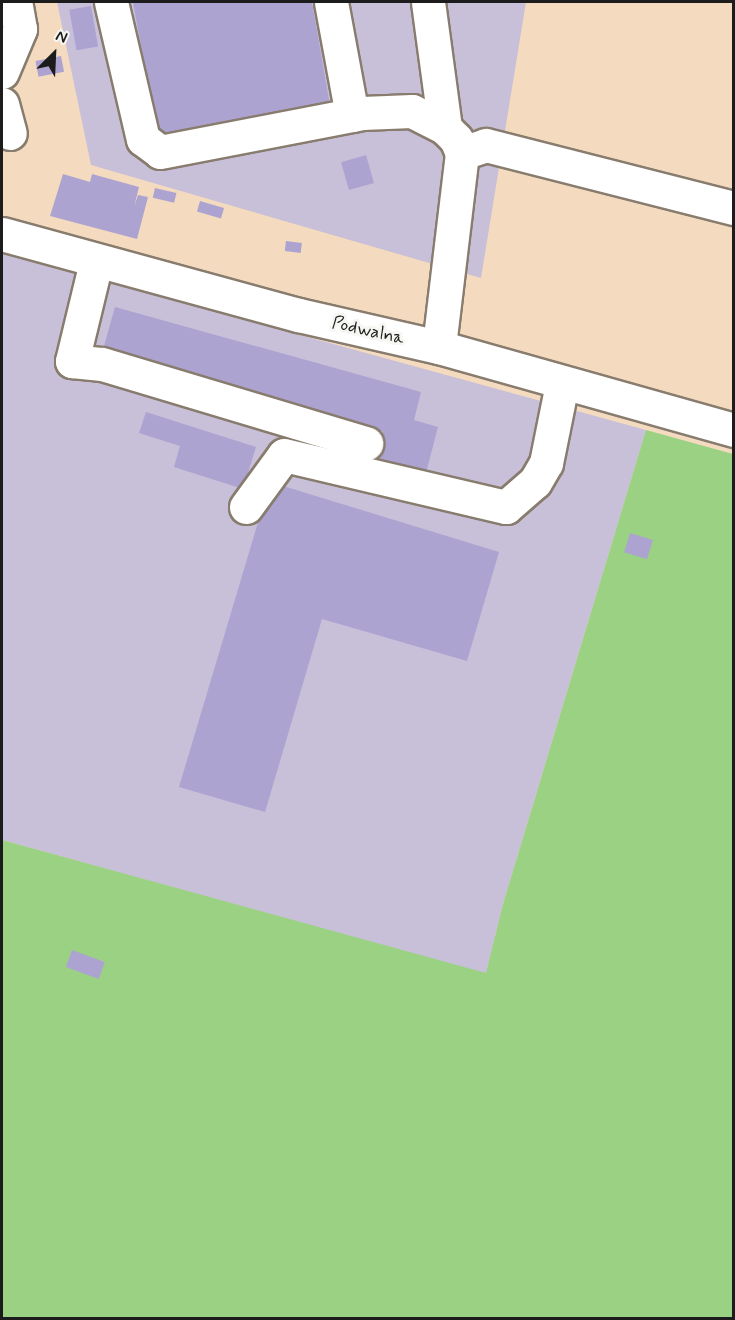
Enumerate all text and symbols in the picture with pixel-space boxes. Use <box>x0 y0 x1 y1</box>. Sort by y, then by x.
north arrow <box>24 24 84 84</box>
text: N <box>52 25 71 49</box>
street label: Podwalna <box>330 312 406 350</box>

